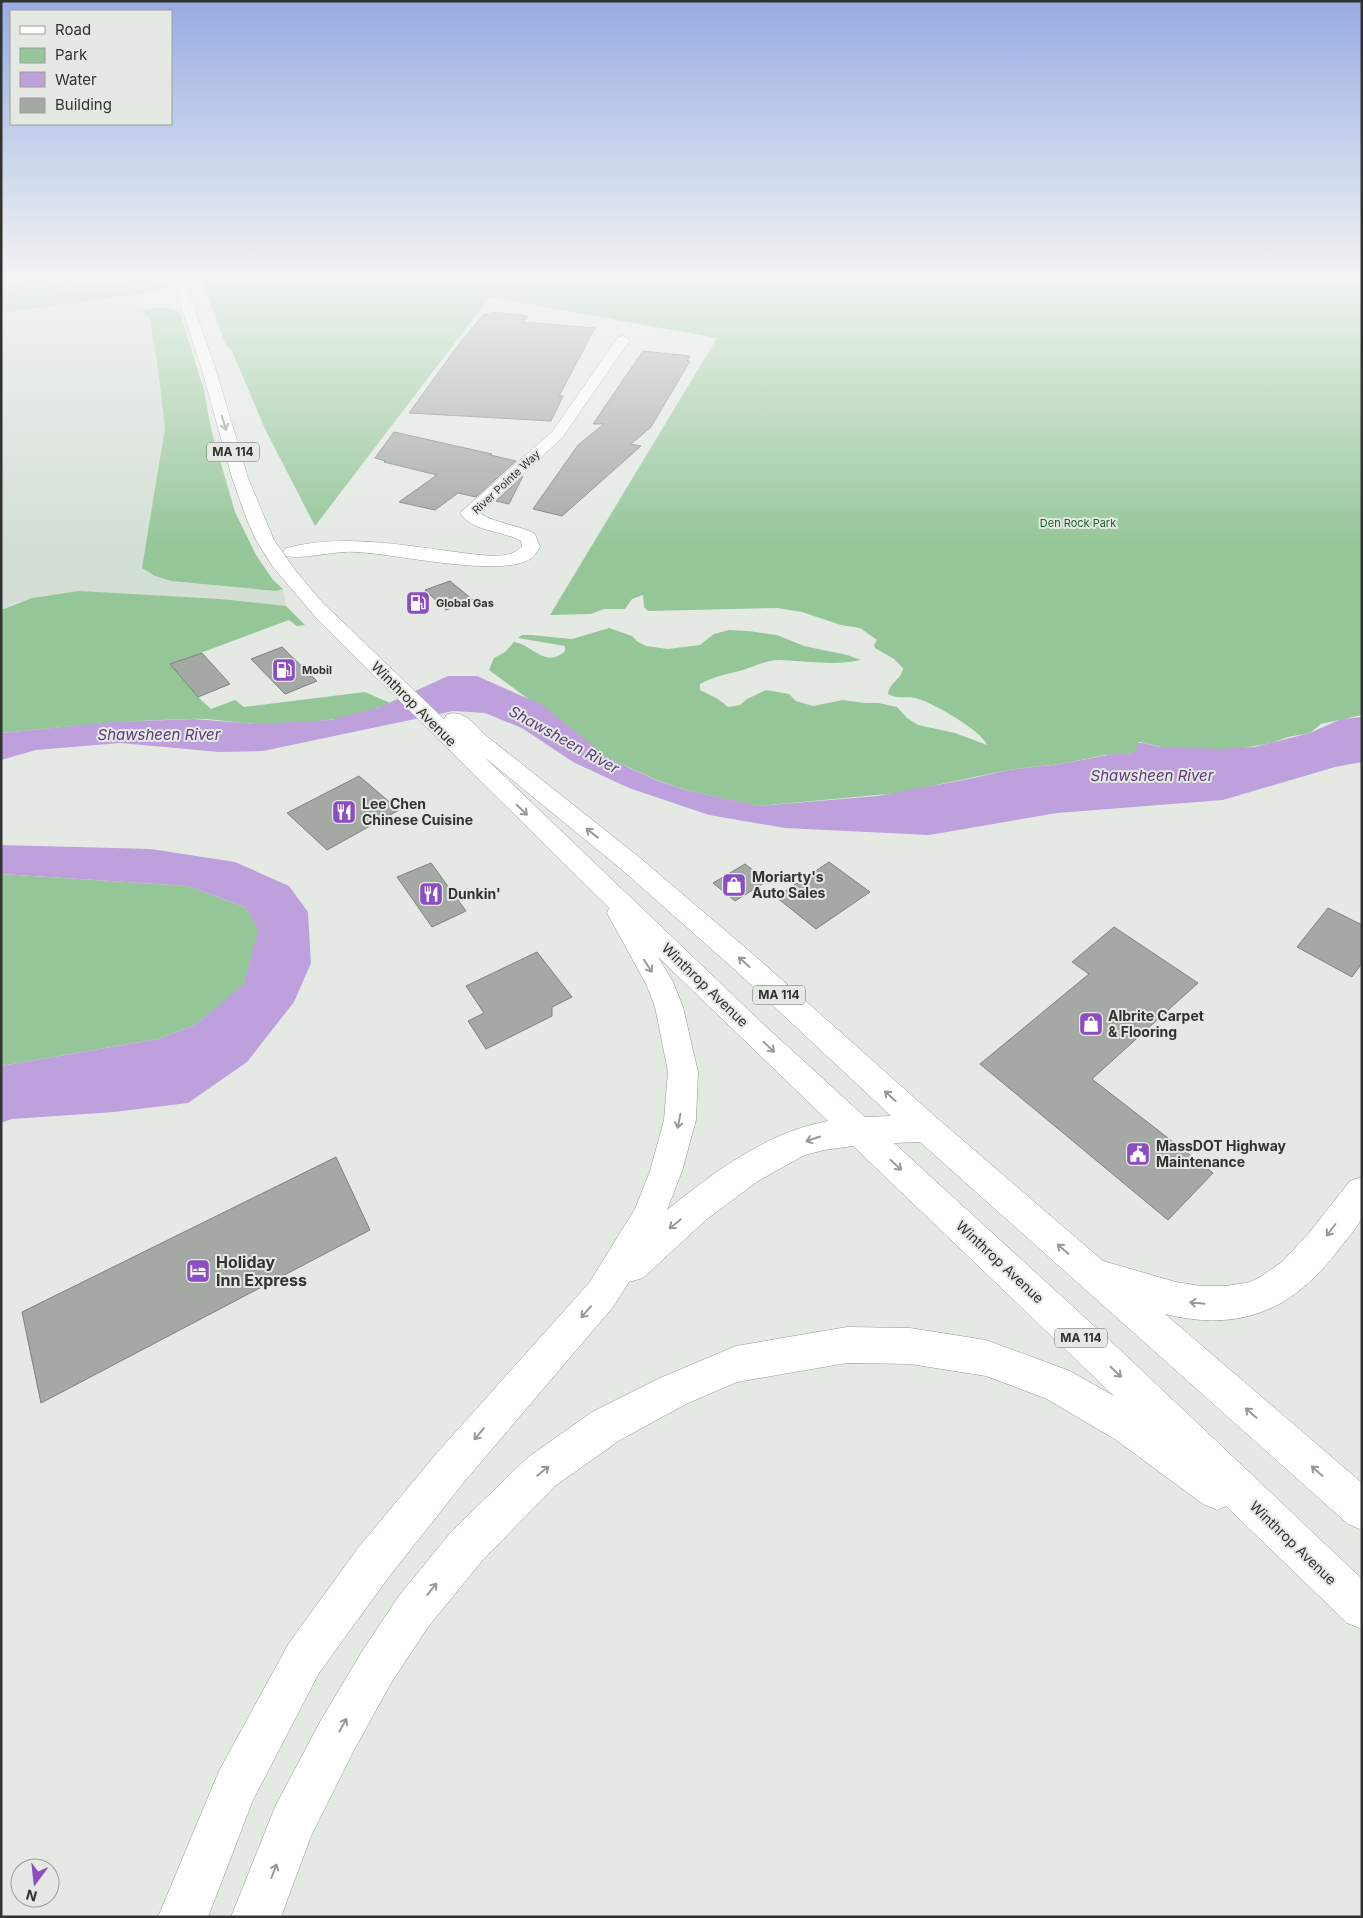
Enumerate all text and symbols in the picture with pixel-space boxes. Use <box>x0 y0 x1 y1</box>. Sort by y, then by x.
legend <box>10 10 172 125</box>
text: Road <box>55 20 91 39</box>
text: Park <box>55 45 88 64</box>
text: Water <box>55 70 97 89</box>
text: Building <box>55 95 112 114</box>
one-way arrow <box>220 415 230 431</box>
road number: MA 114 <box>207 442 259 462</box>
street label: River Pointe Way <box>469 447 543 517</box>
park label: Den Rock Park <box>1040 516 1116 530</box>
fuel station icon: Global Gas <box>405 590 431 616</box>
place label: Global Gas <box>436 596 494 610</box>
fuel station icon: Mobil <box>271 657 297 683</box>
street label: Winthrop Avenue <box>368 658 460 750</box>
place label: Mobil <box>302 663 332 677</box>
water label: Shawsheen River <box>506 701 623 778</box>
water label: Shawsheen River <box>98 725 221 744</box>
water label: Shawsheen River <box>1091 766 1214 785</box>
place label: Lee Chen Chinese Cuisine <box>362 795 473 828</box>
restaurant icon: Lee Chen Chinese Cuisine <box>331 799 357 825</box>
one-way arrow <box>516 803 528 816</box>
one-way arrow <box>586 827 599 838</box>
place label: Moriarty's Auto Sales <box>752 868 825 901</box>
shop icon: Moriarty's Auto Sales <box>721 872 747 898</box>
restaurant icon: Dunkin' <box>418 881 444 907</box>
place label: Dunkin' <box>448 885 501 902</box>
street label: Winthrop Avenue <box>659 939 752 1030</box>
one-way arrow <box>738 957 751 968</box>
one-way arrow <box>643 958 653 972</box>
road number: MA 114 <box>753 986 805 1004</box>
place label: Albrite Carpet & Flooring <box>1108 1007 1204 1040</box>
shop icon: Albrite Carpet & Flooring <box>1078 1011 1104 1037</box>
one-way arrow <box>763 1041 776 1053</box>
one-way arrow <box>883 1090 896 1102</box>
one-way arrow <box>673 1113 683 1129</box>
one-way arrow <box>805 1135 821 1144</box>
place label: MassDOT Highway Maintenance <box>1156 1137 1287 1170</box>
public building icon: MassDOT Highway Maintenance <box>1125 1141 1151 1167</box>
one-way arrow <box>890 1159 902 1171</box>
street label: Winthrop Avenue <box>953 1217 1048 1307</box>
one-way arrow <box>669 1218 682 1229</box>
one-way arrow <box>1326 1223 1336 1237</box>
one-way arrow <box>1057 1243 1070 1254</box>
place label: Holiday Inn Express <box>216 1252 307 1290</box>
hotel icon: Holiday Inn Express <box>185 1258 211 1284</box>
one-way arrow <box>1189 1298 1205 1308</box>
one-way arrow <box>581 1305 592 1318</box>
road number: MA 114 <box>1055 1329 1107 1348</box>
one-way arrow <box>1110 1366 1123 1378</box>
one-way arrow <box>1245 1408 1258 1419</box>
one-way arrow <box>473 1428 484 1441</box>
one-way arrow <box>537 1466 550 1477</box>
one-way arrow <box>1311 1466 1324 1477</box>
street label: Winthrop Avenue <box>1247 1497 1340 1588</box>
one-way arrow <box>427 1582 437 1596</box>
one-way arrow <box>339 1718 349 1733</box>
north arrow <box>10 1858 60 1908</box>
one-way arrow <box>270 1864 279 1879</box>
text: N <box>24 1886 39 1906</box>

